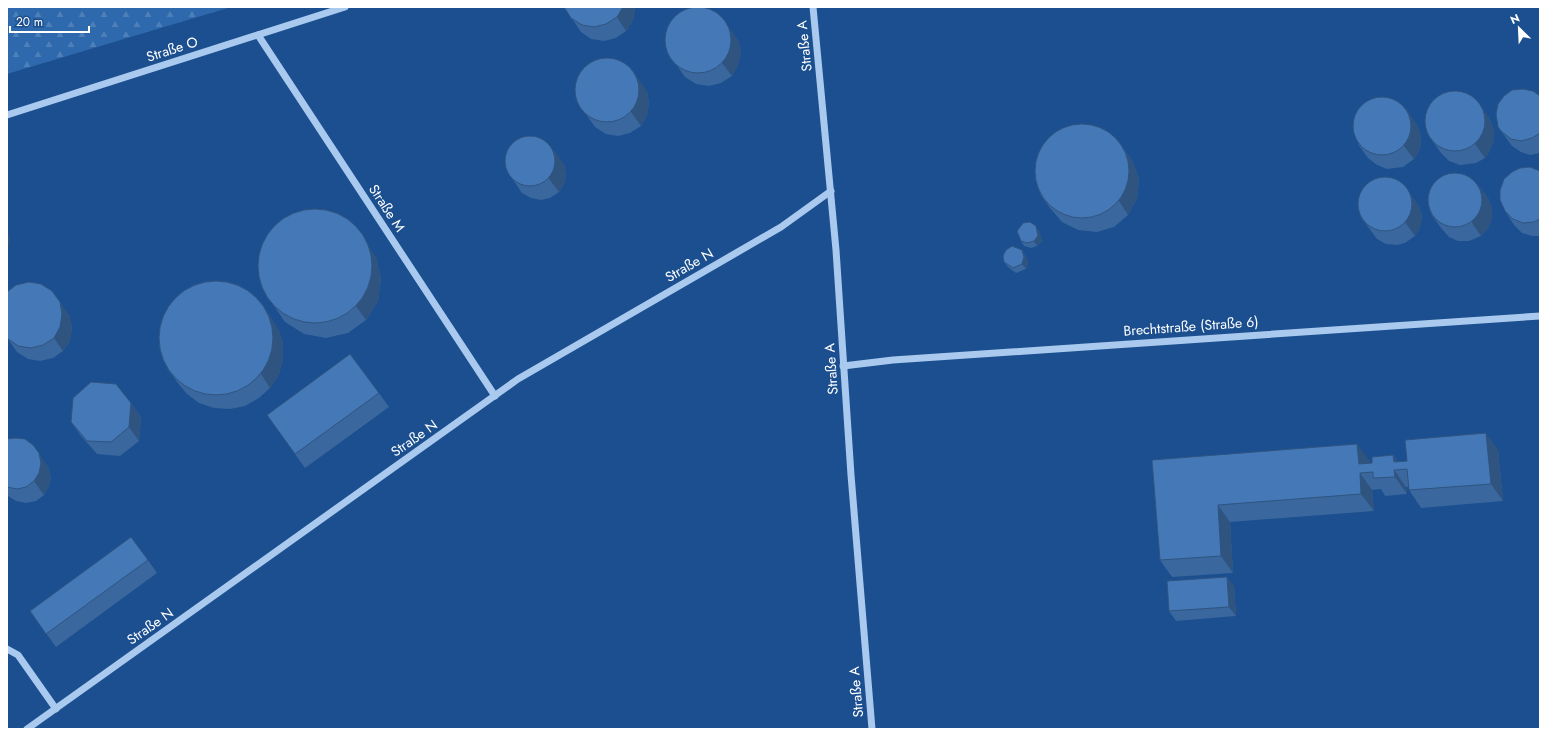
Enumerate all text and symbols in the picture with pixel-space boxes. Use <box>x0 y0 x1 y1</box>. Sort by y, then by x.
scale bar <box>10 8 89 34</box>
north arrow <box>1499 8 1539 48</box>
text: N <box>1508 10 1522 28</box>
text: 20 m <box>16 13 43 31</box>
street label: Straße A <box>791 19 817 72</box>
street label: Straße O <box>144 31 200 67</box>
street label: Straße M <box>364 180 410 236</box>
street label: Straße N <box>661 243 717 287</box>
street label: Brechtstraße (Straße 6) <box>1123 311 1259 341</box>
street label: Straße A <box>819 342 843 395</box>
street label: Straße N <box>387 415 441 461</box>
street label: Straße N <box>123 603 177 649</box>
street label: Straße A <box>844 665 868 718</box>

